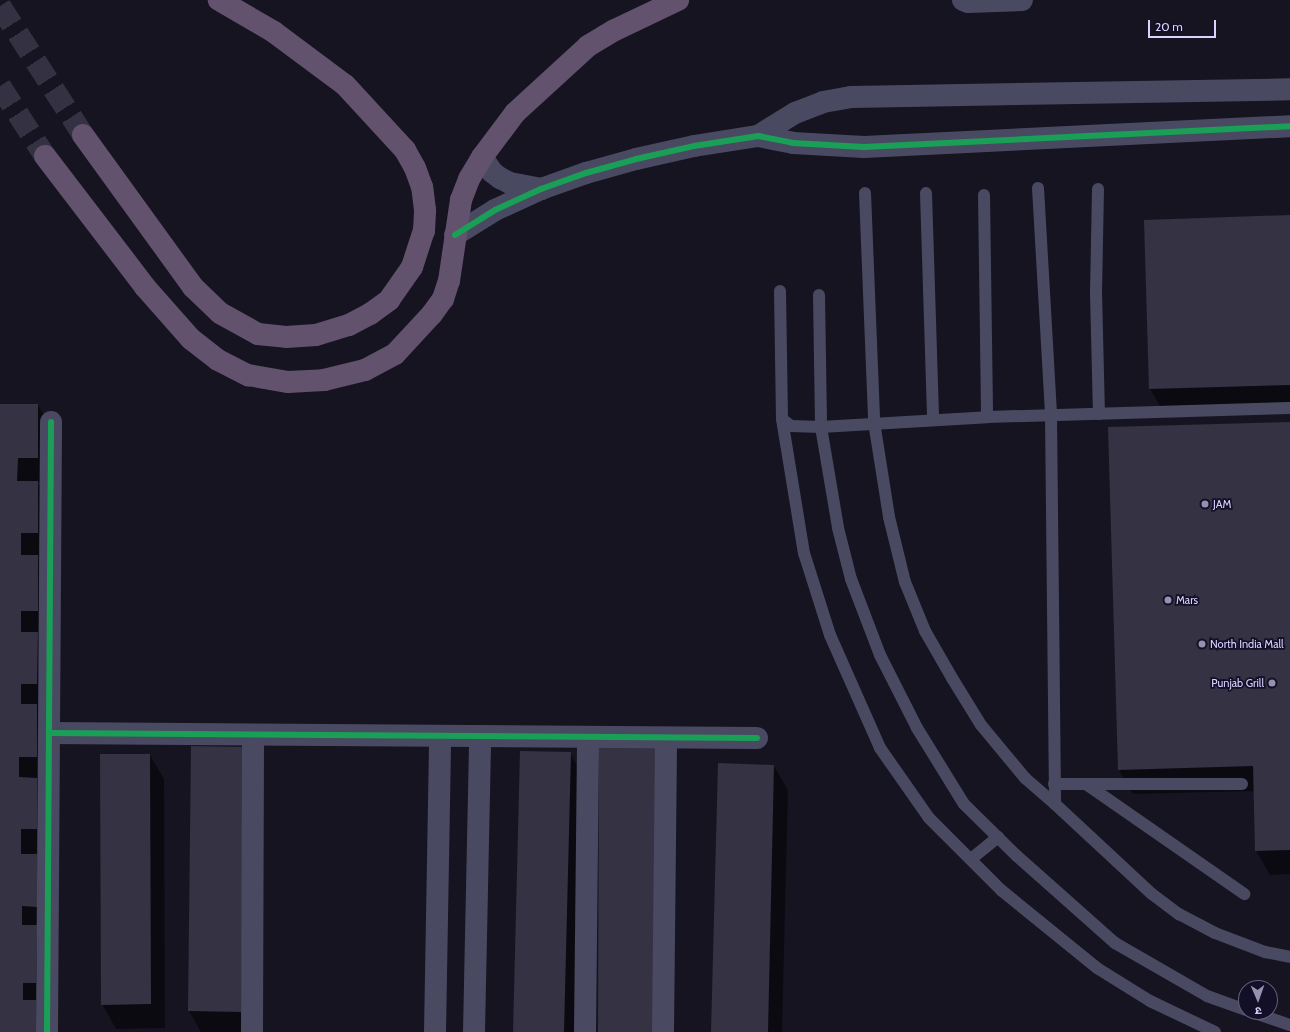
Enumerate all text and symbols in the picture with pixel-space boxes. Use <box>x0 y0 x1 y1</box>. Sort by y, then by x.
scale bar <box>1150 12 1218 38</box>
text: 20 m <box>1155 19 1183 34</box>
place label: JAM <box>1213 497 1232 511</box>
marker: JAM <box>1200 499 1210 509</box>
place label: Mars <box>1176 593 1198 607</box>
marker: Mars <box>1163 595 1173 605</box>
place label: North India Mall <box>1210 637 1284 651</box>
marker: North India Mall <box>1197 639 1207 649</box>
place label: Punjab Grill <box>1211 676 1264 690</box>
marker: Punjab Grill <box>1267 678 1277 688</box>
north arrow <box>1238 980 1278 1020</box>
text: उ <box>1255 1004 1262 1018</box>

